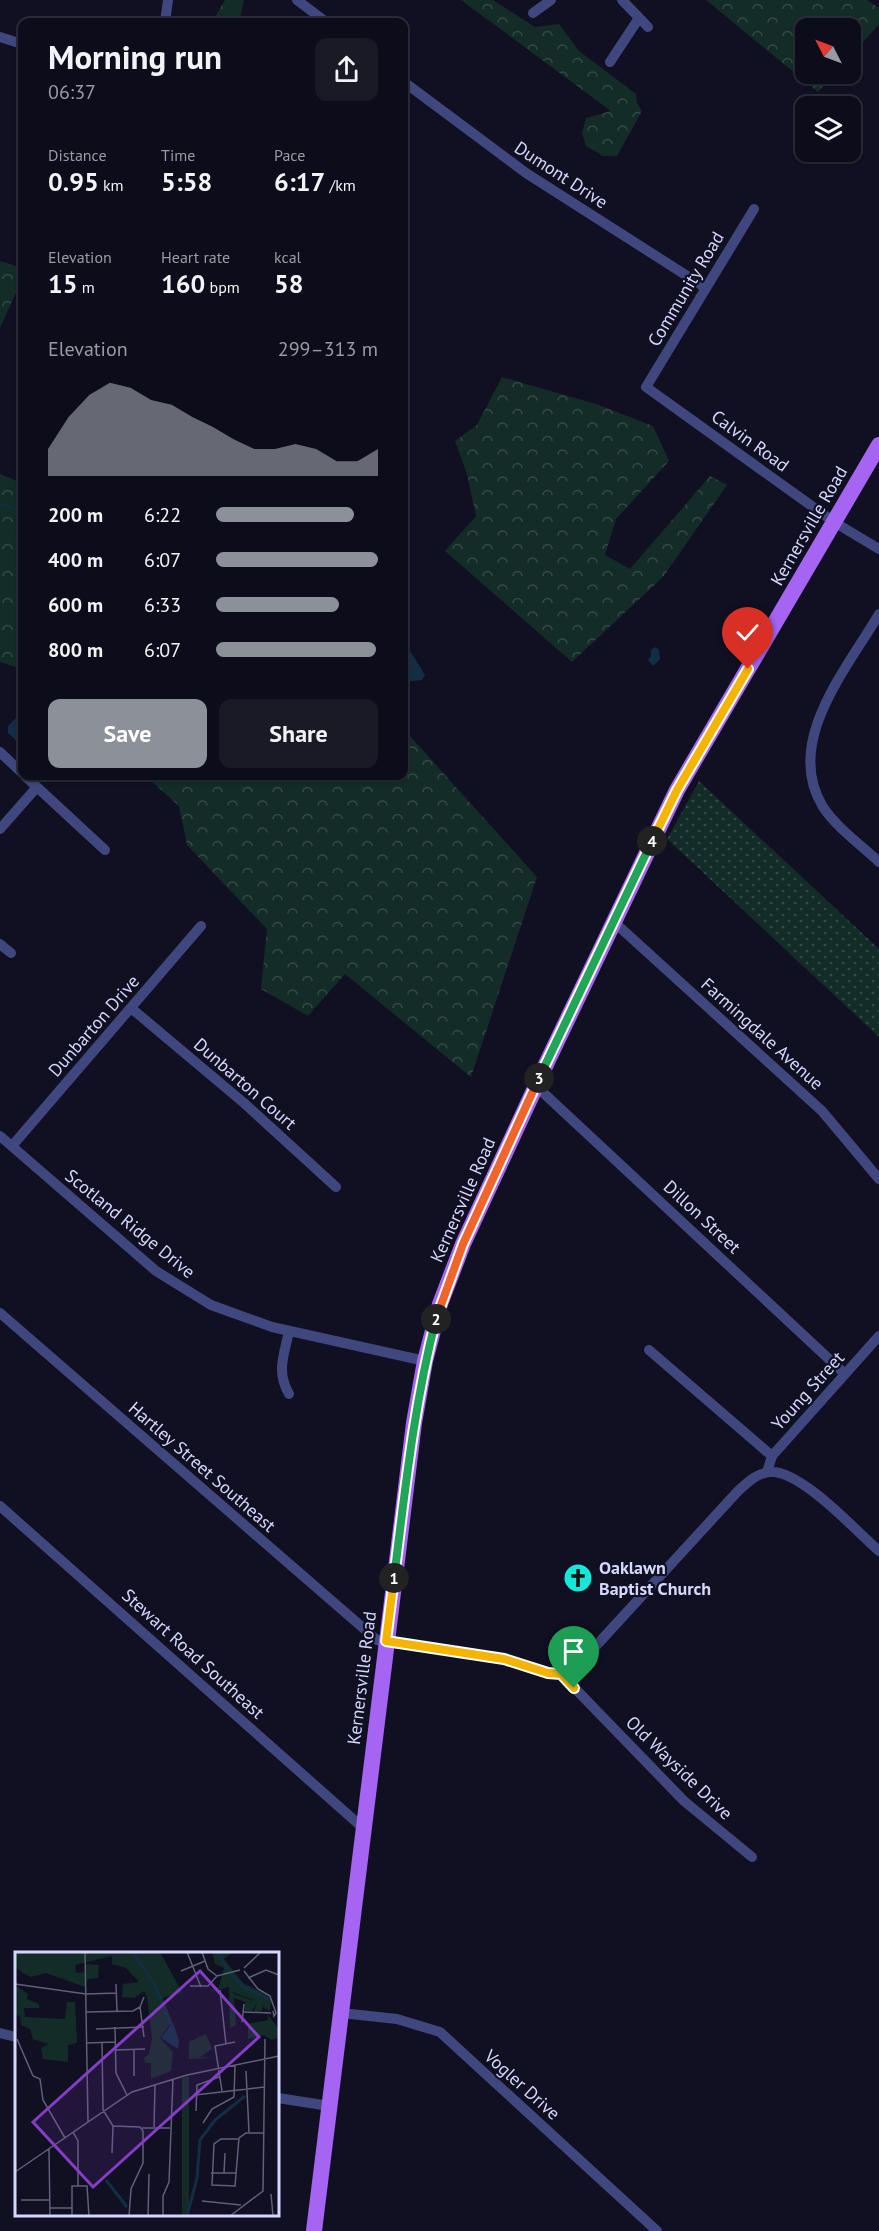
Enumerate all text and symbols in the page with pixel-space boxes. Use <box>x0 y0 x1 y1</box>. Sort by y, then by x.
north arrow <box>795 18 861 84</box>
map controls <box>795 18 861 162</box>
text: Morning run <box>48 35 222 78</box>
button: share <box>315 38 378 101</box>
text: 06:37 <box>48 79 96 105</box>
button: layers <box>795 96 861 162</box>
street label: Dumont Drive <box>510 136 612 213</box>
text: Distance <box>48 145 107 165</box>
text: Time <box>161 145 195 165</box>
text: Pace <box>274 145 305 165</box>
text: 0.95 <box>48 165 99 198</box>
text: 5:58 <box>161 165 212 198</box>
text: 6:17 <box>274 165 325 198</box>
text: km <box>99 175 124 195</box>
text: /km <box>325 175 356 195</box>
street label: Community Road <box>642 227 729 350</box>
text: Elevation <box>48 247 112 267</box>
text: Heart rate <box>161 247 230 267</box>
text: kcal <box>274 247 301 267</box>
text: 15 <box>48 267 77 300</box>
text: 160 <box>161 267 205 300</box>
text: 58 <box>274 267 303 300</box>
text: m <box>77 277 95 297</box>
text: bpm <box>205 277 240 297</box>
text: Elevation <box>48 336 128 362</box>
text: 299–313 m <box>278 336 378 362</box>
street label: Calvin Road <box>707 405 794 476</box>
street label: Kernersville Road <box>765 462 852 590</box>
text: 200 m <box>48 502 103 528</box>
text: 6:22 <box>144 502 181 528</box>
text: 400 m <box>48 547 103 573</box>
text: 6:07 <box>144 547 181 573</box>
text: 600 m <box>48 592 103 618</box>
text: 6:33 <box>144 592 181 618</box>
pin <box>722 607 773 669</box>
icon: check <box>731 616 764 649</box>
text: 800 m <box>48 637 103 663</box>
text: 6:07 <box>144 637 181 663</box>
button: Save <box>48 699 207 768</box>
button: Share <box>219 699 378 768</box>
pin: 4 <box>637 826 667 856</box>
text: 4 <box>647 831 657 851</box>
street label: Dunbarton Drive <box>43 970 144 1081</box>
street label: Farmingdale Avenue <box>696 973 828 1095</box>
street label: Dunbarton Court <box>189 1033 301 1134</box>
pin: 3 <box>524 1063 554 1093</box>
text: 3 <box>534 1068 544 1088</box>
street label: Kernersville Road <box>425 1134 500 1266</box>
street label: Scotland Ridge Drive <box>61 1164 200 1283</box>
street label: Dillon Street <box>659 1175 746 1258</box>
pin: 2 <box>421 1304 451 1334</box>
text: 2 <box>431 1309 441 1329</box>
street label: Young Street <box>766 1346 849 1435</box>
street label: Hartley Street Southeast <box>124 1396 281 1537</box>
place label: Oaklawn Baptist Church <box>599 1556 711 1600</box>
church icon: Oaklawn Baptist Church <box>562 1562 594 1594</box>
pin: 1 <box>379 1563 409 1593</box>
text: 1 <box>389 1568 399 1588</box>
street label: Stewart Road Southeast <box>117 1584 269 1724</box>
street label: Kernersville Road <box>342 1610 381 1746</box>
pin <box>548 1626 599 1688</box>
icon: arrive <box>557 1635 590 1668</box>
street label: Old Wayside Drive <box>621 1711 738 1824</box>
inset map <box>15 1952 279 2216</box>
street label: Vogler Drive <box>479 2044 565 2125</box>

